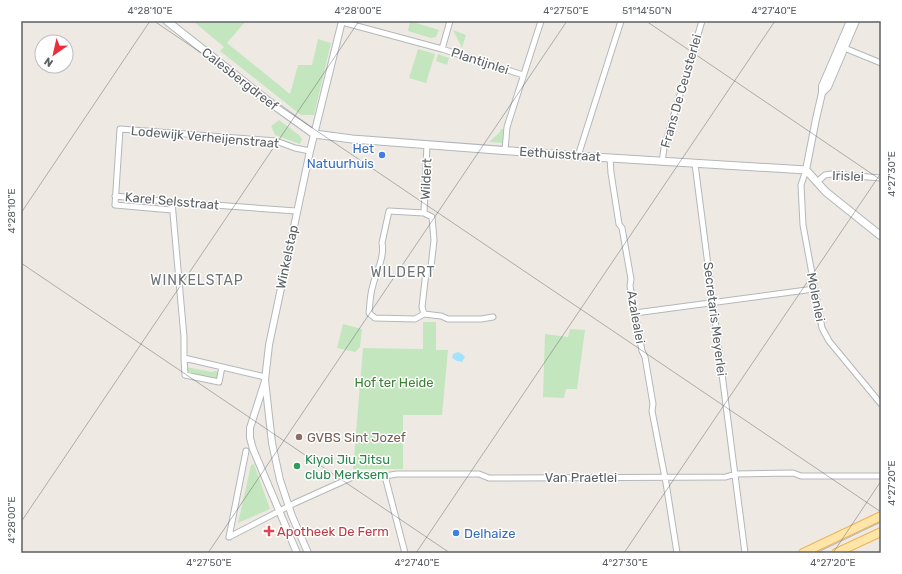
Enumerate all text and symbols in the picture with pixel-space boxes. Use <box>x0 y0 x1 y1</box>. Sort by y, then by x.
text: 4°28'10"E <box>128 5 172 17</box>
text: 4°28'00"E <box>335 5 382 17</box>
text: 4°27'50"E <box>543 5 589 17</box>
text: 51°14'50"N <box>622 5 672 17</box>
text: 4°27'40"E <box>751 5 797 17</box>
street label: Frans De Ceusterlei <box>658 32 704 150</box>
north arrow <box>34 34 74 74</box>
street label: Calesbergdreef <box>198 45 281 114</box>
street label: Plantijnlei <box>449 45 511 77</box>
text: N <box>42 54 56 69</box>
street label: Lodewijk Verheijenstraat <box>130 123 280 151</box>
place label: Het Natuurhuis <box>307 141 374 171</box>
street label: Eethuisstraat <box>519 144 601 164</box>
marker: Het Natuurhuis <box>377 150 387 160</box>
text: 4°27'30"E <box>886 151 898 197</box>
street label: Wildert <box>417 158 435 200</box>
street label: Irislei <box>832 168 864 184</box>
text: 4°28'10"E <box>6 189 18 233</box>
street label: Karel Selsstraat <box>124 189 220 213</box>
street label: Winkelstap <box>273 223 301 290</box>
street label: Secretaris Meyerlei <box>701 261 729 377</box>
district label: WILDERT <box>370 264 436 281</box>
street label: Molenlei <box>804 271 828 323</box>
district label: WINKELSTAP <box>150 272 244 289</box>
street label: Azalealei <box>624 289 648 345</box>
park label: Hof ter Heide <box>354 375 434 390</box>
place label: GVBS Sint Jozef <box>307 430 406 445</box>
marker: GVBS Sint Jozef <box>294 432 304 442</box>
place label: Kiyoi Jiu Jitsu club Merksem <box>305 452 390 482</box>
text: 4°27'20"E <box>886 460 898 506</box>
marker: Kiyoi Jiu Jitsu club Merksem <box>292 461 302 471</box>
street label: Van Praetlei <box>545 470 617 485</box>
text: 4°28'00"E <box>6 497 18 544</box>
place label: Apotheek De Ferm <box>277 524 389 539</box>
marker: Apotheek De Ferm <box>264 526 274 536</box>
place label: Delhaize <box>464 526 515 541</box>
marker: Delhaize <box>451 528 461 538</box>
text: 4°27'50"E <box>186 557 232 569</box>
text: 4°27'40"E <box>394 557 440 569</box>
text: 4°27'30"E <box>602 557 648 569</box>
text: 4°27'20"E <box>810 557 856 569</box>

